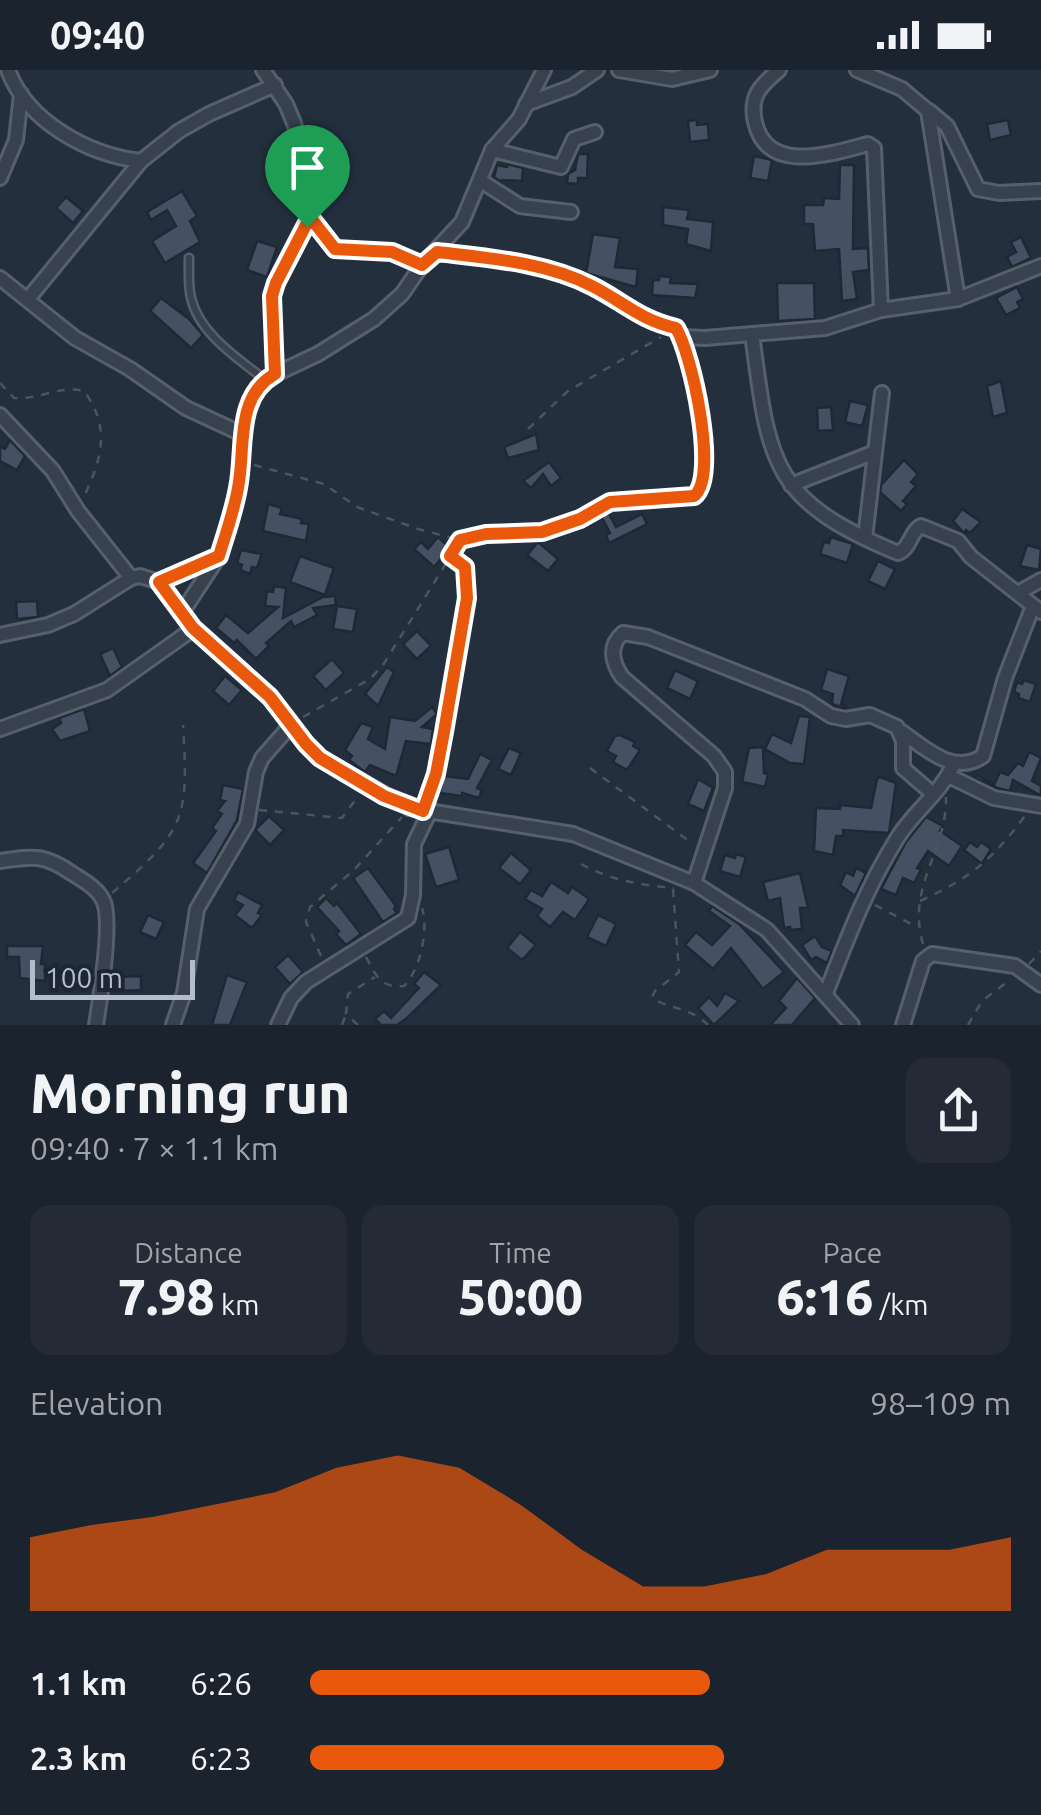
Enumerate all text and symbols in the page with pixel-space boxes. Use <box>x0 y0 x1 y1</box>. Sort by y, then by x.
text: 09:40 <box>50 14 145 56</box>
pin <box>265 125 350 228</box>
icon: arrive <box>280 140 335 195</box>
scale bar <box>30 955 195 1000</box>
text: 100 m <box>45 962 123 993</box>
button: share <box>906 1058 1011 1163</box>
text: Morning run <box>30 1062 351 1123</box>
text: 09:40 · 7 × 1.1 km <box>30 1130 278 1166</box>
text: Distance <box>134 1237 243 1268</box>
text: Time <box>489 1237 552 1268</box>
text: Pace <box>823 1237 882 1268</box>
text: 7.98 <box>118 1268 215 1324</box>
text: 50:00 <box>458 1268 583 1324</box>
text: 6:16 <box>777 1268 873 1324</box>
text: km <box>215 1289 259 1320</box>
text: /km <box>873 1289 928 1320</box>
text: Elevation <box>30 1385 163 1421</box>
text: 98–109 m <box>870 1385 1011 1421</box>
text: 1.1 km <box>30 1665 127 1701</box>
text: 6:26 <box>190 1665 252 1701</box>
text: 2.3 km <box>30 1740 127 1776</box>
text: 6:23 <box>190 1740 252 1776</box>

